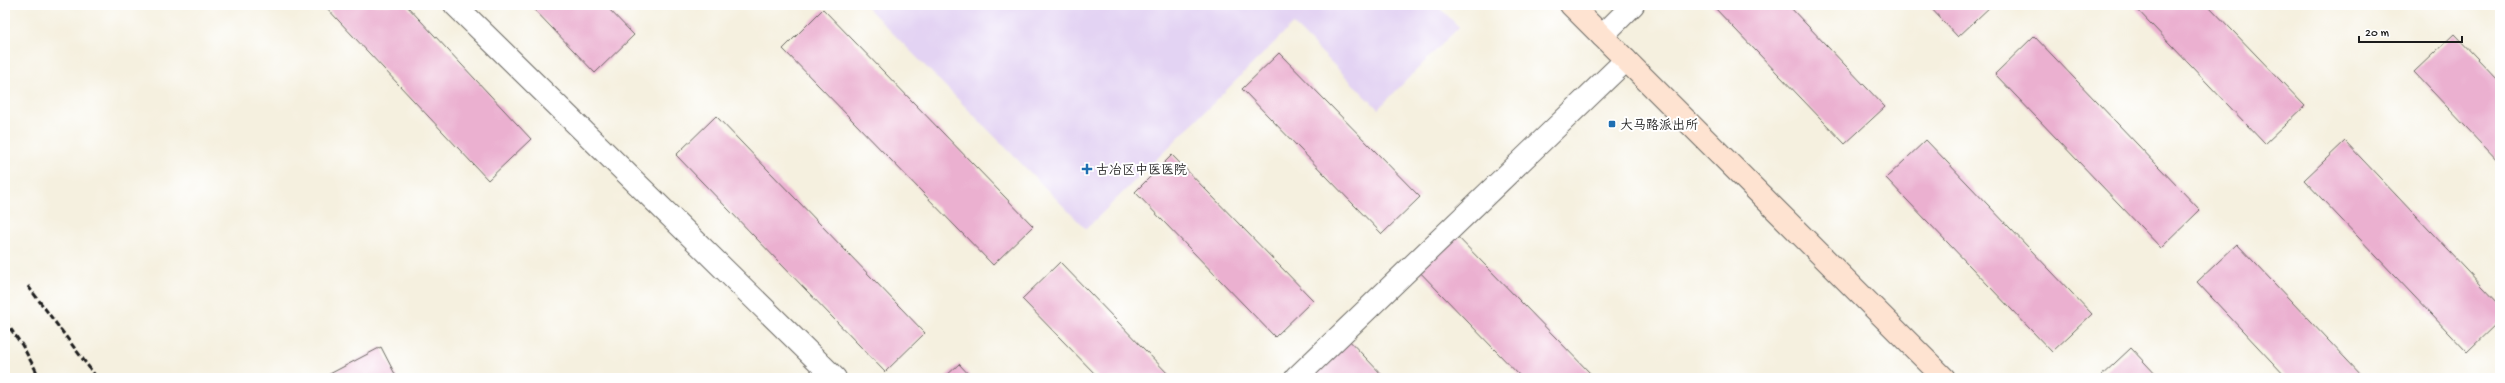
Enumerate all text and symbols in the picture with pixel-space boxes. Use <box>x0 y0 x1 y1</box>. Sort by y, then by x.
scale bar <box>2359 18 2462 44</box>
text: 20 m <box>2365 27 2390 41</box>
place label: 大马路派出所 <box>1620 118 1698 134</box>
marker: 大马路派出所 <box>1607 119 1617 129</box>
place label: 古冶区中医医院 <box>1096 162 1187 179</box>
marker: 古冶区中医医院 <box>1081 163 1093 175</box>

